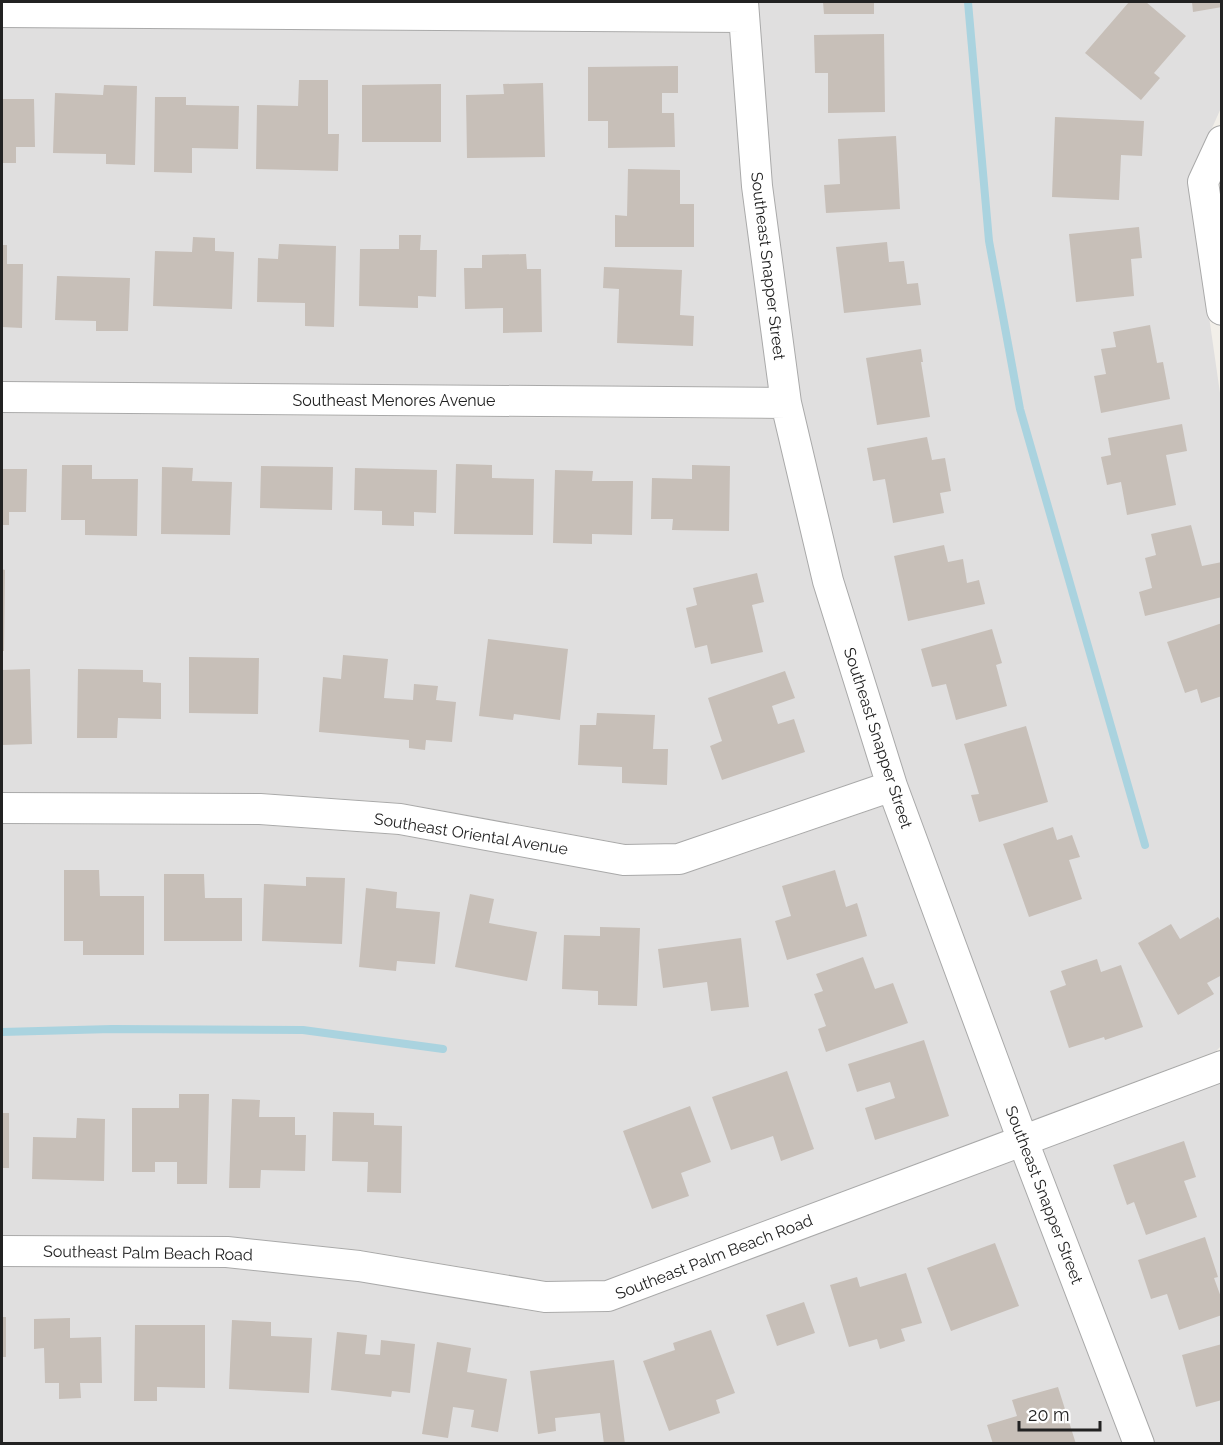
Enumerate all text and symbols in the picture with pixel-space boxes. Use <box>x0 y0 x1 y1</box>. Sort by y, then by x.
street label: Southeast Snapper Street <box>747 171 789 362</box>
street label: Southeast Menores Avenue <box>292 391 496 410</box>
street label: Southeast Snapper Street <box>840 645 916 832</box>
street label: Southeast Oriental Avenue <box>373 809 569 859</box>
street label: Southeast Snapper Street <box>1001 1103 1087 1287</box>
street label: Southeast Palm Beach Road <box>613 1211 815 1303</box>
street label: Southeast Palm Beach Road <box>43 1242 253 1264</box>
scale bar <box>1019 1394 1100 1432</box>
text: 20 m <box>1028 1404 1070 1425</box>

